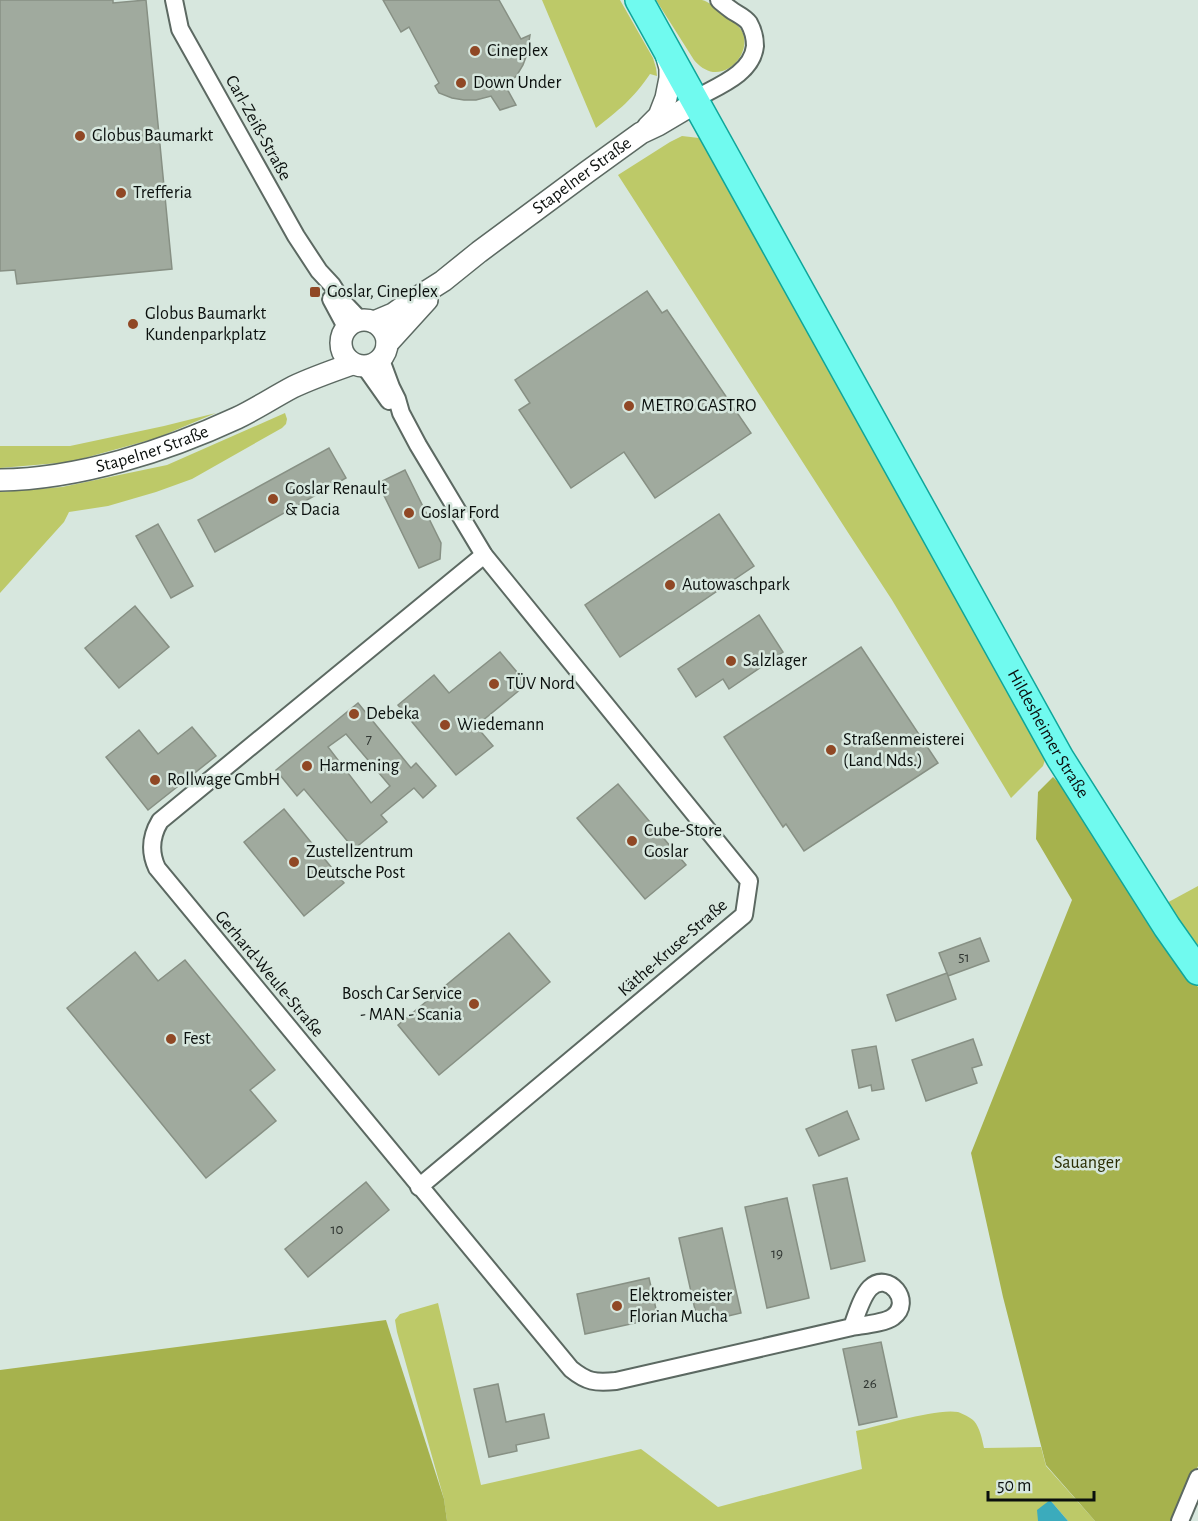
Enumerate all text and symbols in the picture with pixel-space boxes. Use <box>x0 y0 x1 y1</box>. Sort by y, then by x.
place label: Cineplex <box>487 42 548 60</box>
marker: Cineplex <box>468 44 482 58</box>
street label: Carl-Zeiß-Straße <box>222 72 294 184</box>
place label: Down Under <box>473 74 561 92</box>
marker: Down Under <box>454 76 468 90</box>
place label: Globus Baumarkt <box>92 127 214 145</box>
marker: Globus Baumarkt <box>73 129 87 143</box>
street label: Stapelner Straße <box>530 134 635 218</box>
place label: Trefferia <box>133 184 192 202</box>
marker: Trefferia <box>114 186 128 200</box>
place label: Goslar, Cineplex <box>327 283 438 301</box>
marker: Goslar, Cineplex <box>308 285 322 299</box>
place label: Globus Baumarkt Kundenparkplatz <box>145 305 267 344</box>
marker: Globus Baumarkt Kundenparkplatz <box>126 317 140 331</box>
place label: METRO GASTRO <box>641 397 756 415</box>
marker: METRO GASTRO <box>622 399 636 413</box>
street label: Stapelner Straße <box>94 423 211 476</box>
place label: Goslar Renault & Dacia <box>285 480 387 519</box>
marker: Goslar Renault & Dacia <box>266 492 280 506</box>
place label: Goslar Ford <box>421 504 499 522</box>
marker: Goslar Ford <box>402 506 416 520</box>
place label: Autowaschpark <box>682 576 791 594</box>
marker: Autowaschpark <box>663 578 677 592</box>
place label: Salzlager <box>743 652 807 670</box>
marker: Salzlager <box>724 654 738 668</box>
street label: Hildesheimer Straße <box>1004 666 1092 801</box>
place label: TÜV Nord <box>506 673 575 693</box>
marker: TÜV Nord <box>487 677 501 691</box>
place label: Debeka <box>366 705 420 723</box>
marker: Debeka <box>347 707 361 721</box>
place label: Wiedemann <box>457 716 544 734</box>
marker: Wiedemann <box>438 718 452 732</box>
place label: Straßenmeisterei (Land Nds.) <box>843 731 965 770</box>
house number: 7 <box>366 732 372 747</box>
marker: Straßenmeisterei (Land Nds.) <box>824 743 838 757</box>
place label: Harmening <box>319 757 400 775</box>
marker: Harmening <box>300 759 314 773</box>
place label: Rollwage GmbH <box>167 771 280 789</box>
marker: Rollwage GmbH <box>148 773 162 787</box>
place label: Cube-Store Goslar <box>644 822 722 861</box>
marker: Cube-Store Goslar <box>625 834 639 848</box>
place label: Zustellzentrum Deutsche Post <box>306 843 413 882</box>
marker: Zustellzentrum Deutsche Post <box>287 855 301 869</box>
street label: Käthe-Kruse-Straße <box>615 896 731 1000</box>
street label: Gerhard-Weule-Straße <box>211 907 327 1041</box>
house number: 51 <box>958 950 970 965</box>
place label: Bosch Car Service - MAN - Scania <box>342 985 462 1024</box>
marker: Bosch Car Service - MAN - Scania <box>467 997 481 1011</box>
place label: Fest <box>183 1030 211 1048</box>
marker: Fest <box>164 1032 178 1046</box>
park label: Sauanger <box>1054 1154 1120 1172</box>
house number: 10 <box>330 1222 344 1237</box>
house number: 19 <box>771 1246 783 1261</box>
place label: Elektromeister Florian Mucha <box>629 1287 732 1326</box>
marker: Elektromeister Florian Mucha <box>610 1299 624 1313</box>
house number: 26 <box>863 1376 877 1391</box>
scale bar <box>988 1464 1094 1502</box>
text: 50 m <box>997 1477 1031 1495</box>

